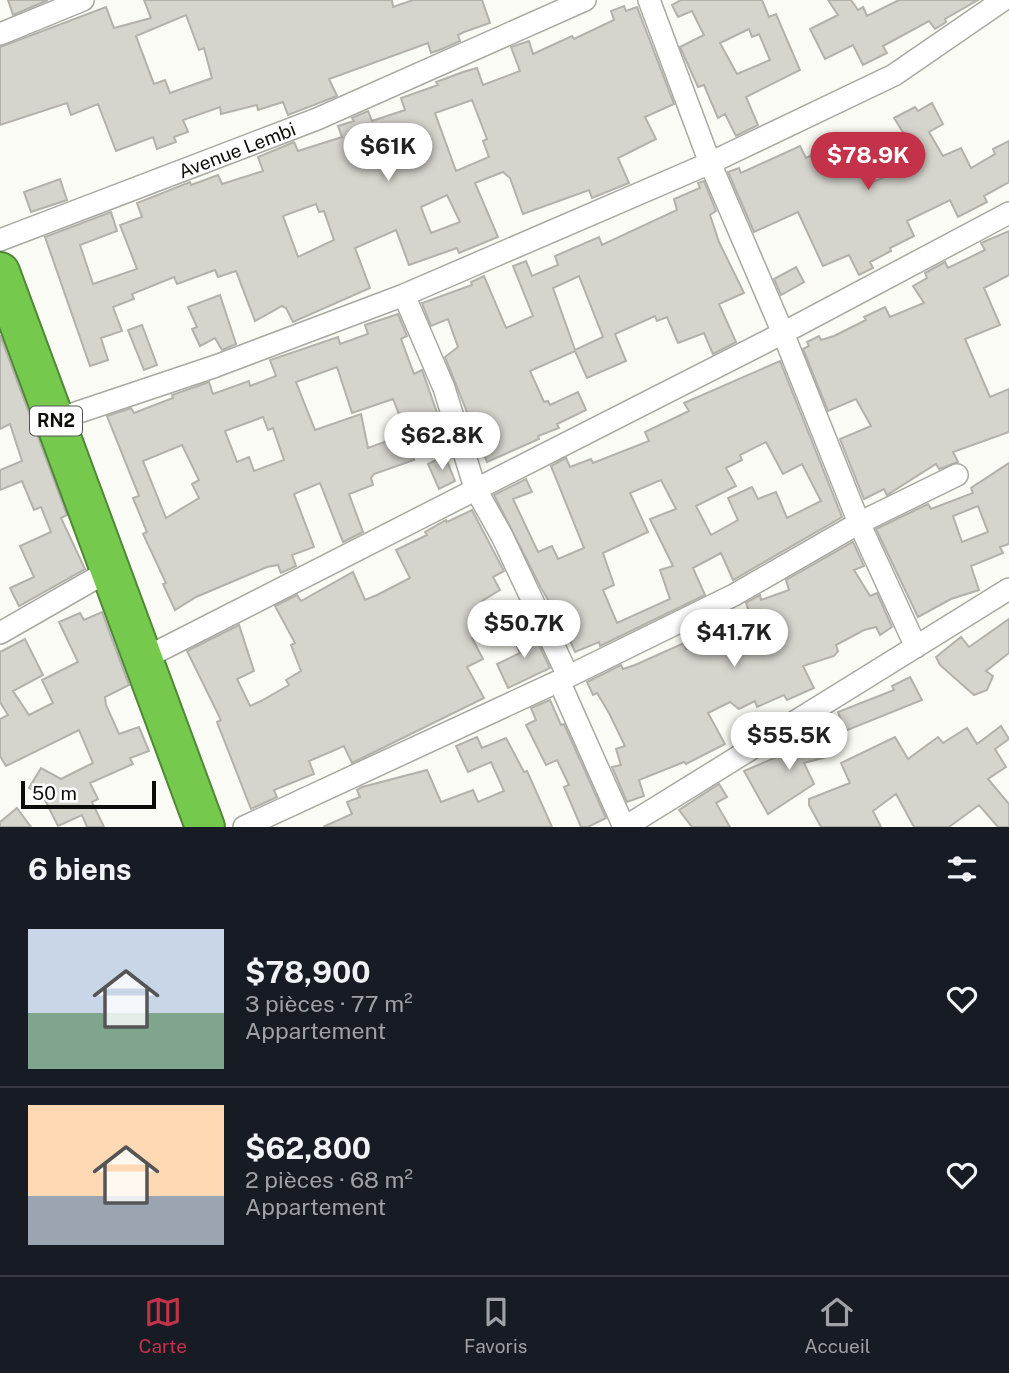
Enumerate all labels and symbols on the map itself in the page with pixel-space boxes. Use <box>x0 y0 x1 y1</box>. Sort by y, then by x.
street label: Avenue Lembi <box>175 118 299 182</box>
pin: $61K <box>347 124 429 183</box>
pin: $78.9K <box>811 132 925 192</box>
road number: RN2 <box>30 407 82 436</box>
pin: $62.8K <box>385 412 499 472</box>
pin: $50.7K <box>467 600 581 660</box>
pin: $41.7K <box>677 610 791 669</box>
pin: $55.5K <box>732 712 846 772</box>
scale bar <box>21 778 156 810</box>

